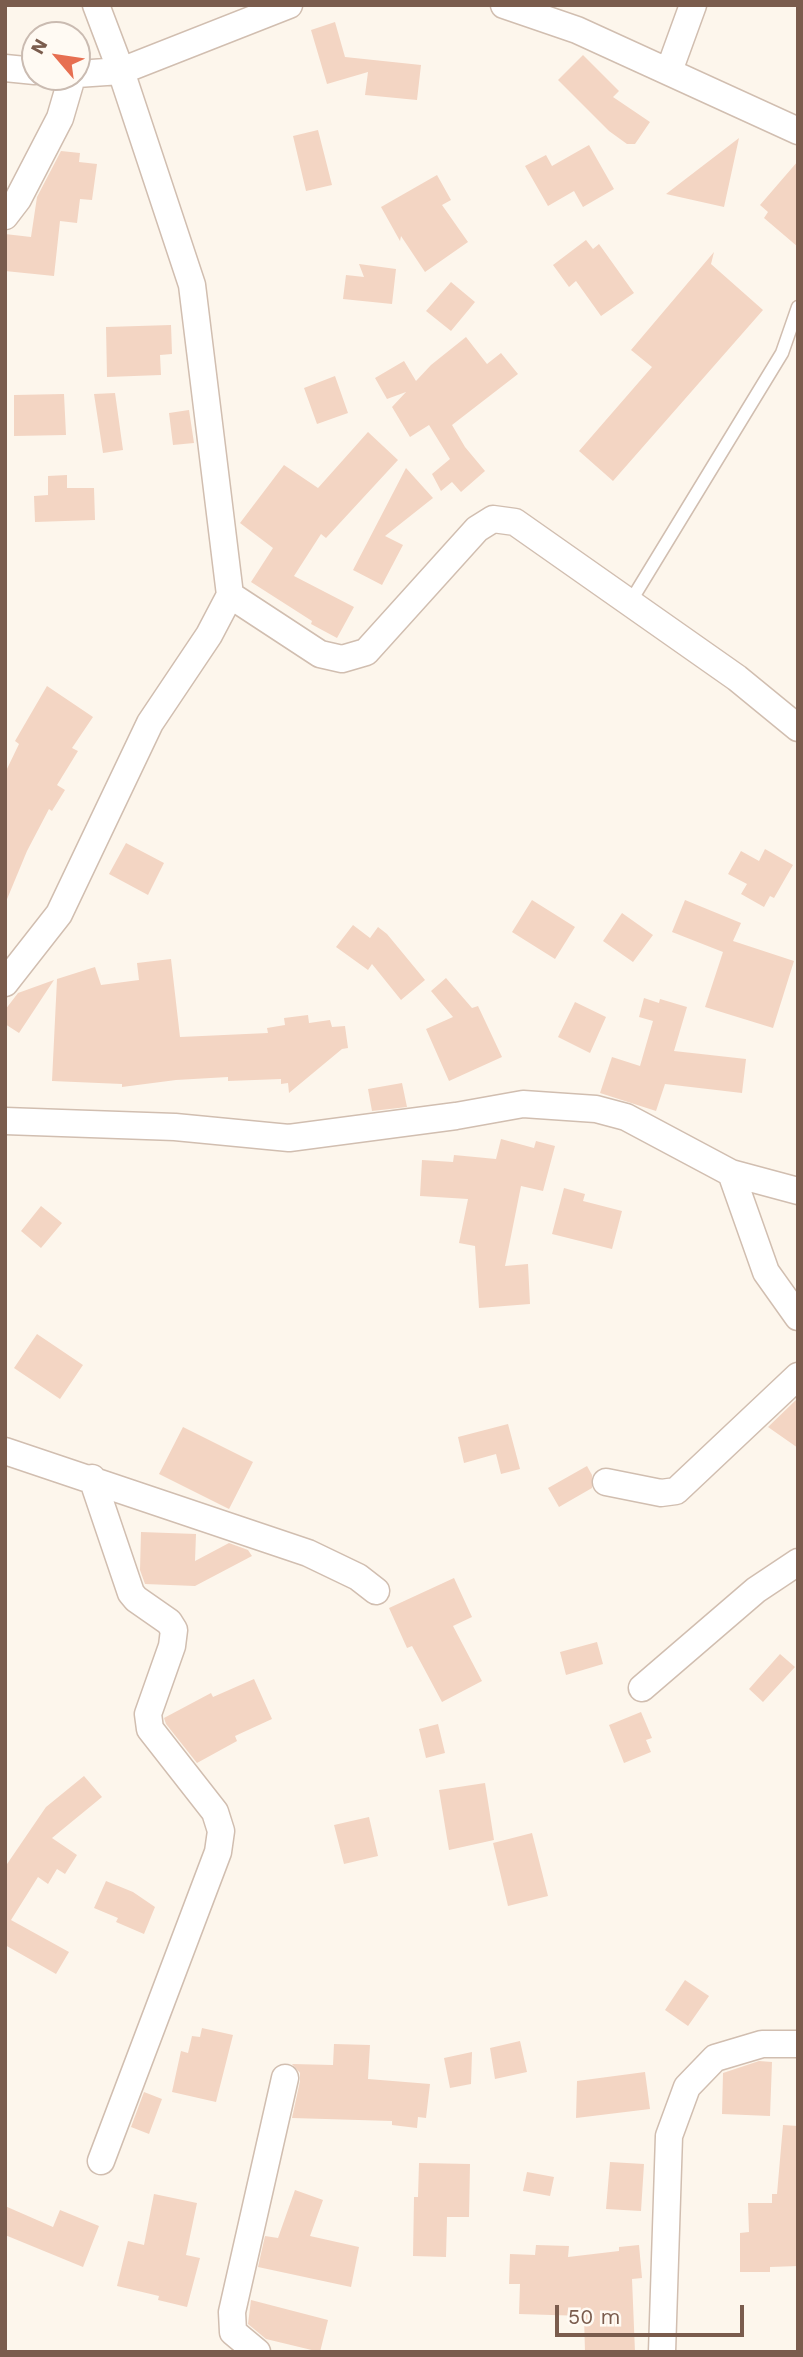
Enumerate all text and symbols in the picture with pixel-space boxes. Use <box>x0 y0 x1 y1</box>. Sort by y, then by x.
north arrow <box>21 21 91 91</box>
text: N <box>25 35 52 58</box>
scale bar <box>558 2290 747 2334</box>
text: 50 m <box>568 2304 620 2329</box>

